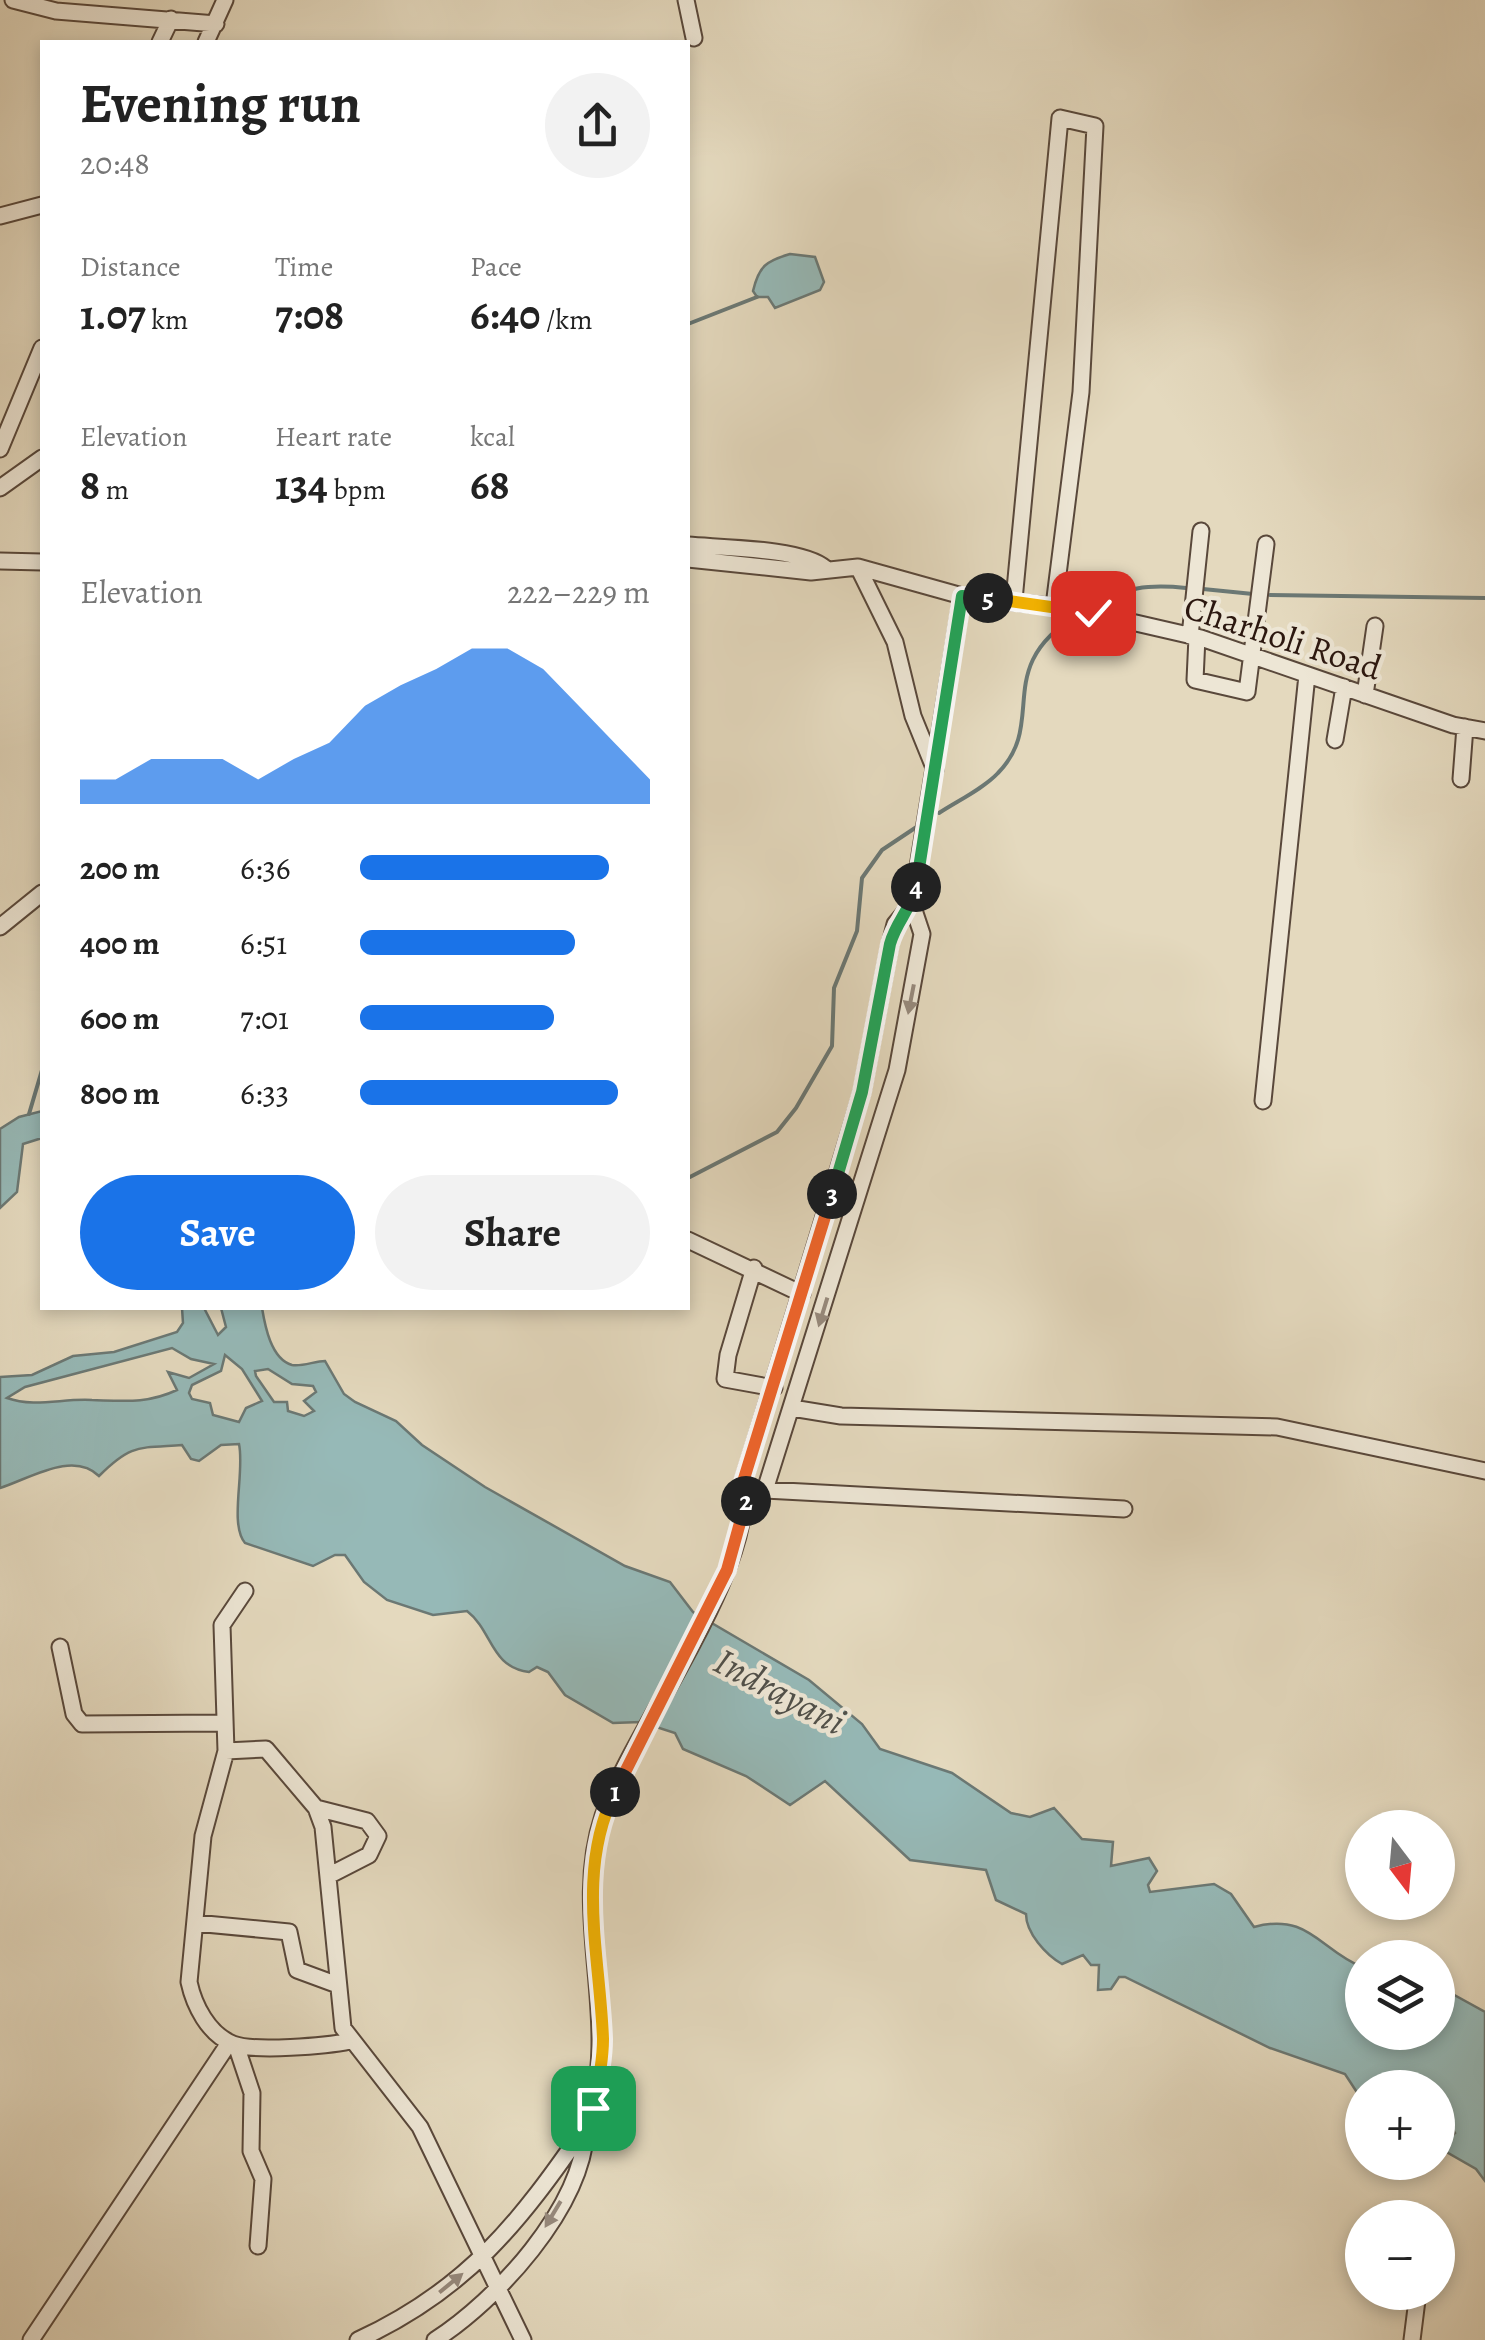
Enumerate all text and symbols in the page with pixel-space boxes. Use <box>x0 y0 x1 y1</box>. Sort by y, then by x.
text: Evening run <box>80 66 361 141</box>
button: share <box>545 73 650 178</box>
text: 20:48 <box>80 141 150 185</box>
text: Distance <box>80 248 180 286</box>
text: Time <box>275 248 333 286</box>
text: Pace <box>470 248 522 286</box>
text: 1.07 <box>80 286 146 343</box>
text: 7:08 <box>275 286 344 343</box>
text: 6:40 <box>470 286 540 343</box>
text: km <box>146 301 188 339</box>
text: /km <box>540 301 592 339</box>
text: Elevation <box>80 418 187 456</box>
text: Heart rate <box>275 418 392 456</box>
text: kcal <box>470 418 515 456</box>
text: 8 <box>80 456 100 513</box>
text: 134 <box>275 456 328 513</box>
text: 68 <box>470 456 510 513</box>
text: m <box>100 471 129 509</box>
text: bpm <box>328 471 386 509</box>
text: Elevation <box>80 570 203 614</box>
text: 222–229 m <box>507 570 650 614</box>
pin <box>1051 571 1136 656</box>
pin: 5 <box>963 573 1013 623</box>
text: 5 <box>982 579 994 617</box>
street label: Charholi Road <box>1178 583 1388 692</box>
icon: check <box>1066 586 1121 641</box>
text: 200 m <box>80 846 160 890</box>
text: 6:36 <box>240 846 291 890</box>
pin: 4 <box>891 862 941 912</box>
text: 4 <box>909 868 923 906</box>
text: 400 m <box>80 921 160 965</box>
text: 6:51 <box>240 921 287 965</box>
one-way arrow <box>902 984 918 1015</box>
text: 600 m <box>80 996 160 1040</box>
text: 7:01 <box>240 996 289 1040</box>
text: 800 m <box>80 1071 160 1115</box>
text: 6:33 <box>240 1071 289 1115</box>
pin: 3 <box>807 1169 857 1219</box>
button: Save <box>80 1175 355 1290</box>
button: Share <box>375 1175 650 1290</box>
text: 3 <box>826 1175 838 1213</box>
one-way arrow <box>815 1297 830 1327</box>
pin: 2 <box>721 1476 771 1526</box>
text: 2 <box>739 1482 753 1520</box>
water label: Indrayani <box>705 1635 855 1747</box>
pin: 1 <box>590 1767 640 1817</box>
text: 1 <box>610 1773 620 1811</box>
north arrow <box>1345 1810 1455 1920</box>
map controls <box>1345 1810 1455 2310</box>
button: layers <box>1345 1940 1455 2050</box>
pin <box>551 2066 636 2151</box>
button: + <box>1345 2070 1455 2180</box>
icon: arrive <box>566 2081 621 2136</box>
one-way arrow <box>545 2200 562 2228</box>
button: − <box>1345 2200 1455 2310</box>
one-way arrow <box>439 2273 464 2294</box>

